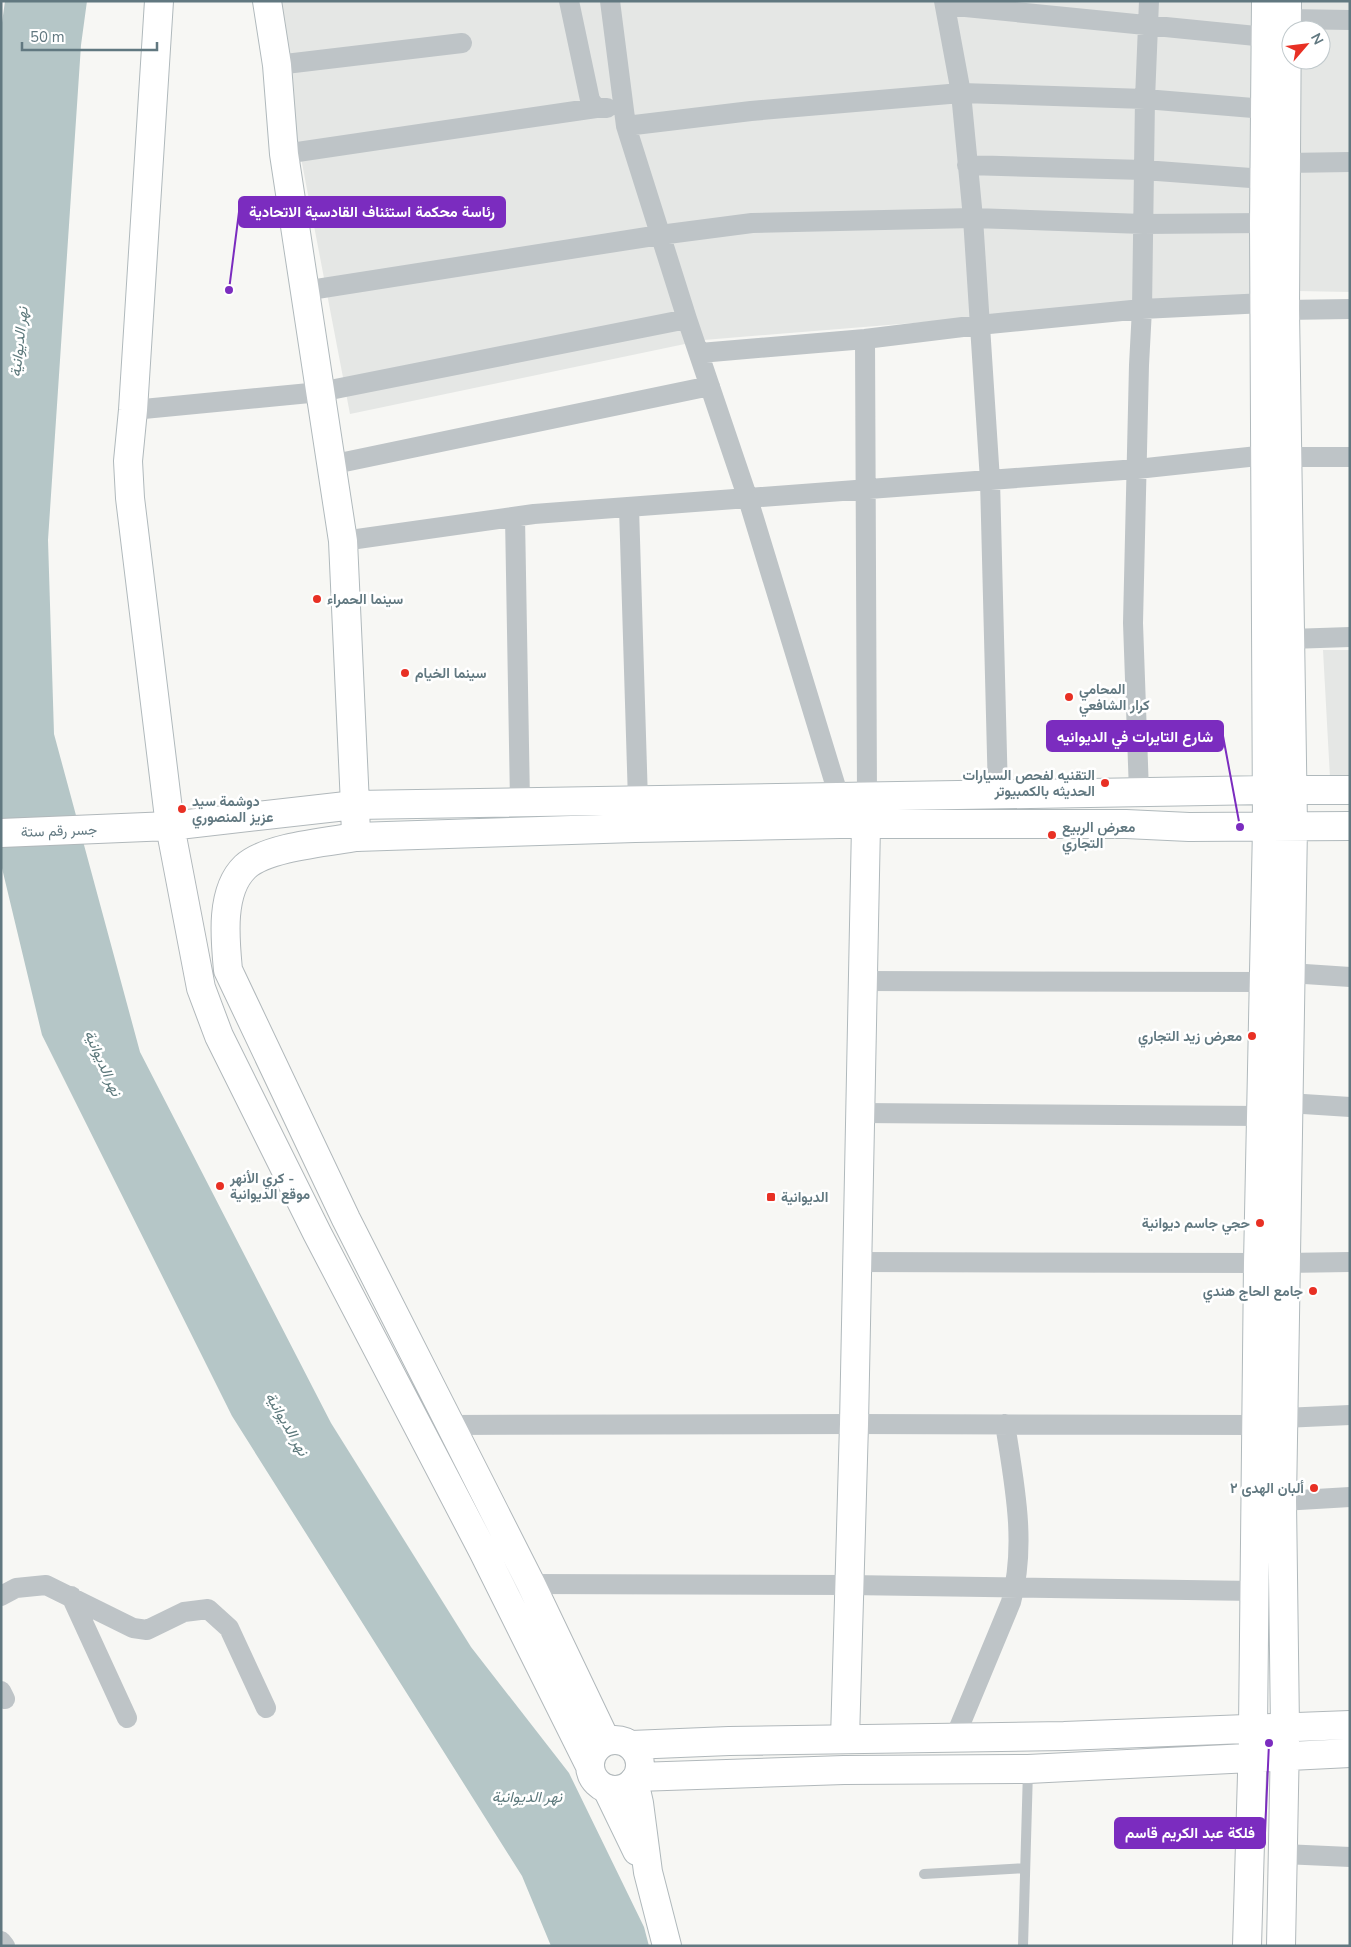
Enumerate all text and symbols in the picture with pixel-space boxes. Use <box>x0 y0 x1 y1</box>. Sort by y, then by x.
scale bar <box>22 20 158 52</box>
north arrow <box>1281 20 1331 70</box>
text: 50 m <box>30 27 65 47</box>
text: N <box>1306 30 1328 48</box>
callout: رئاسة محكمة استئناف القادسية الاتحادية <box>239 197 505 227</box>
text: رئاسة محكمة استئناف القادسية الاتحادية <box>249 202 495 222</box>
water label: نهر الديوانية <box>5 305 33 378</box>
place label: سينما الحمراء <box>327 590 403 609</box>
marker: سينما الحمراء <box>311 593 323 605</box>
place label: سينما الخيام <box>415 664 487 683</box>
marker: سينما الخيام <box>399 667 411 679</box>
place label: المحامي كرار الشافعي <box>1079 680 1150 717</box>
marker: المحامي كرار الشافعي <box>1063 691 1075 703</box>
callout: شارع التايرات في الديوانيه <box>1047 721 1223 751</box>
text: شارع التايرات في الديوانيه <box>1057 727 1213 750</box>
place label: التقنيه لفحص السيارات الحديثه بالكمبيوتر <box>963 766 1095 801</box>
marker: التقنيه لفحص السيارات الحديثه بالكمبيوتر <box>1099 777 1111 789</box>
place label: دوشمة سيد عزيز المنصوري <box>192 792 273 829</box>
marker: دوشمة سيد عزيز المنصوري <box>176 803 188 815</box>
place label: معرض الربيع التجاري <box>1062 818 1136 855</box>
street label: جسر رقم ستة <box>20 820 98 842</box>
marker: معرض الربيع التجاري <box>1046 829 1058 841</box>
water label: نهر الديوانية <box>80 1027 127 1100</box>
place label: معرض زيد التجاري <box>1138 1027 1242 1048</box>
marker: معرض زيد التجاري <box>1246 1030 1258 1042</box>
place label: كري الأنهر - موقع الديوانية <box>229 1169 310 1204</box>
marker: كري الأنهر - موقع الديوانية <box>214 1180 226 1192</box>
place label: الديوانية <box>781 1188 828 1207</box>
marker: الديوانية <box>765 1191 777 1203</box>
place label: حجي جاسم ديوانية <box>1142 1214 1250 1235</box>
marker: حجي جاسم ديوانية <box>1254 1217 1266 1229</box>
place label: جامع الحاج هندي <box>1203 1282 1303 1303</box>
marker: جامع الحاج هندي <box>1307 1285 1319 1297</box>
water label: نهر الديوانية <box>261 1389 314 1460</box>
place label: ألبان الهدى ٢ <box>1230 1479 1304 1498</box>
marker: ألبان الهدى ٢ <box>1308 1482 1320 1494</box>
water label: نهر الديوانية <box>492 1787 563 1807</box>
callout: فلكة عبد الكريم قاسم <box>1115 1818 1265 1848</box>
text: فلكة عبد الكريم قاسم <box>1125 1823 1255 1843</box>

